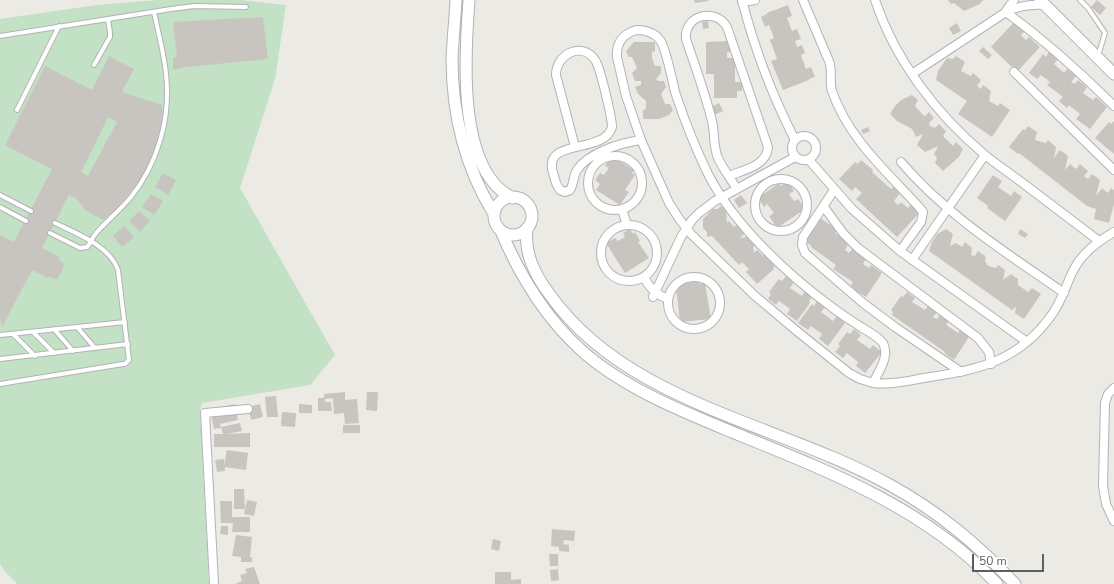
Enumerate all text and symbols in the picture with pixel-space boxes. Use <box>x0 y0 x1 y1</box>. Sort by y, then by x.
scale bar <box>974 546 1046 572</box>
text: 50 m <box>979 553 1007 569</box>

